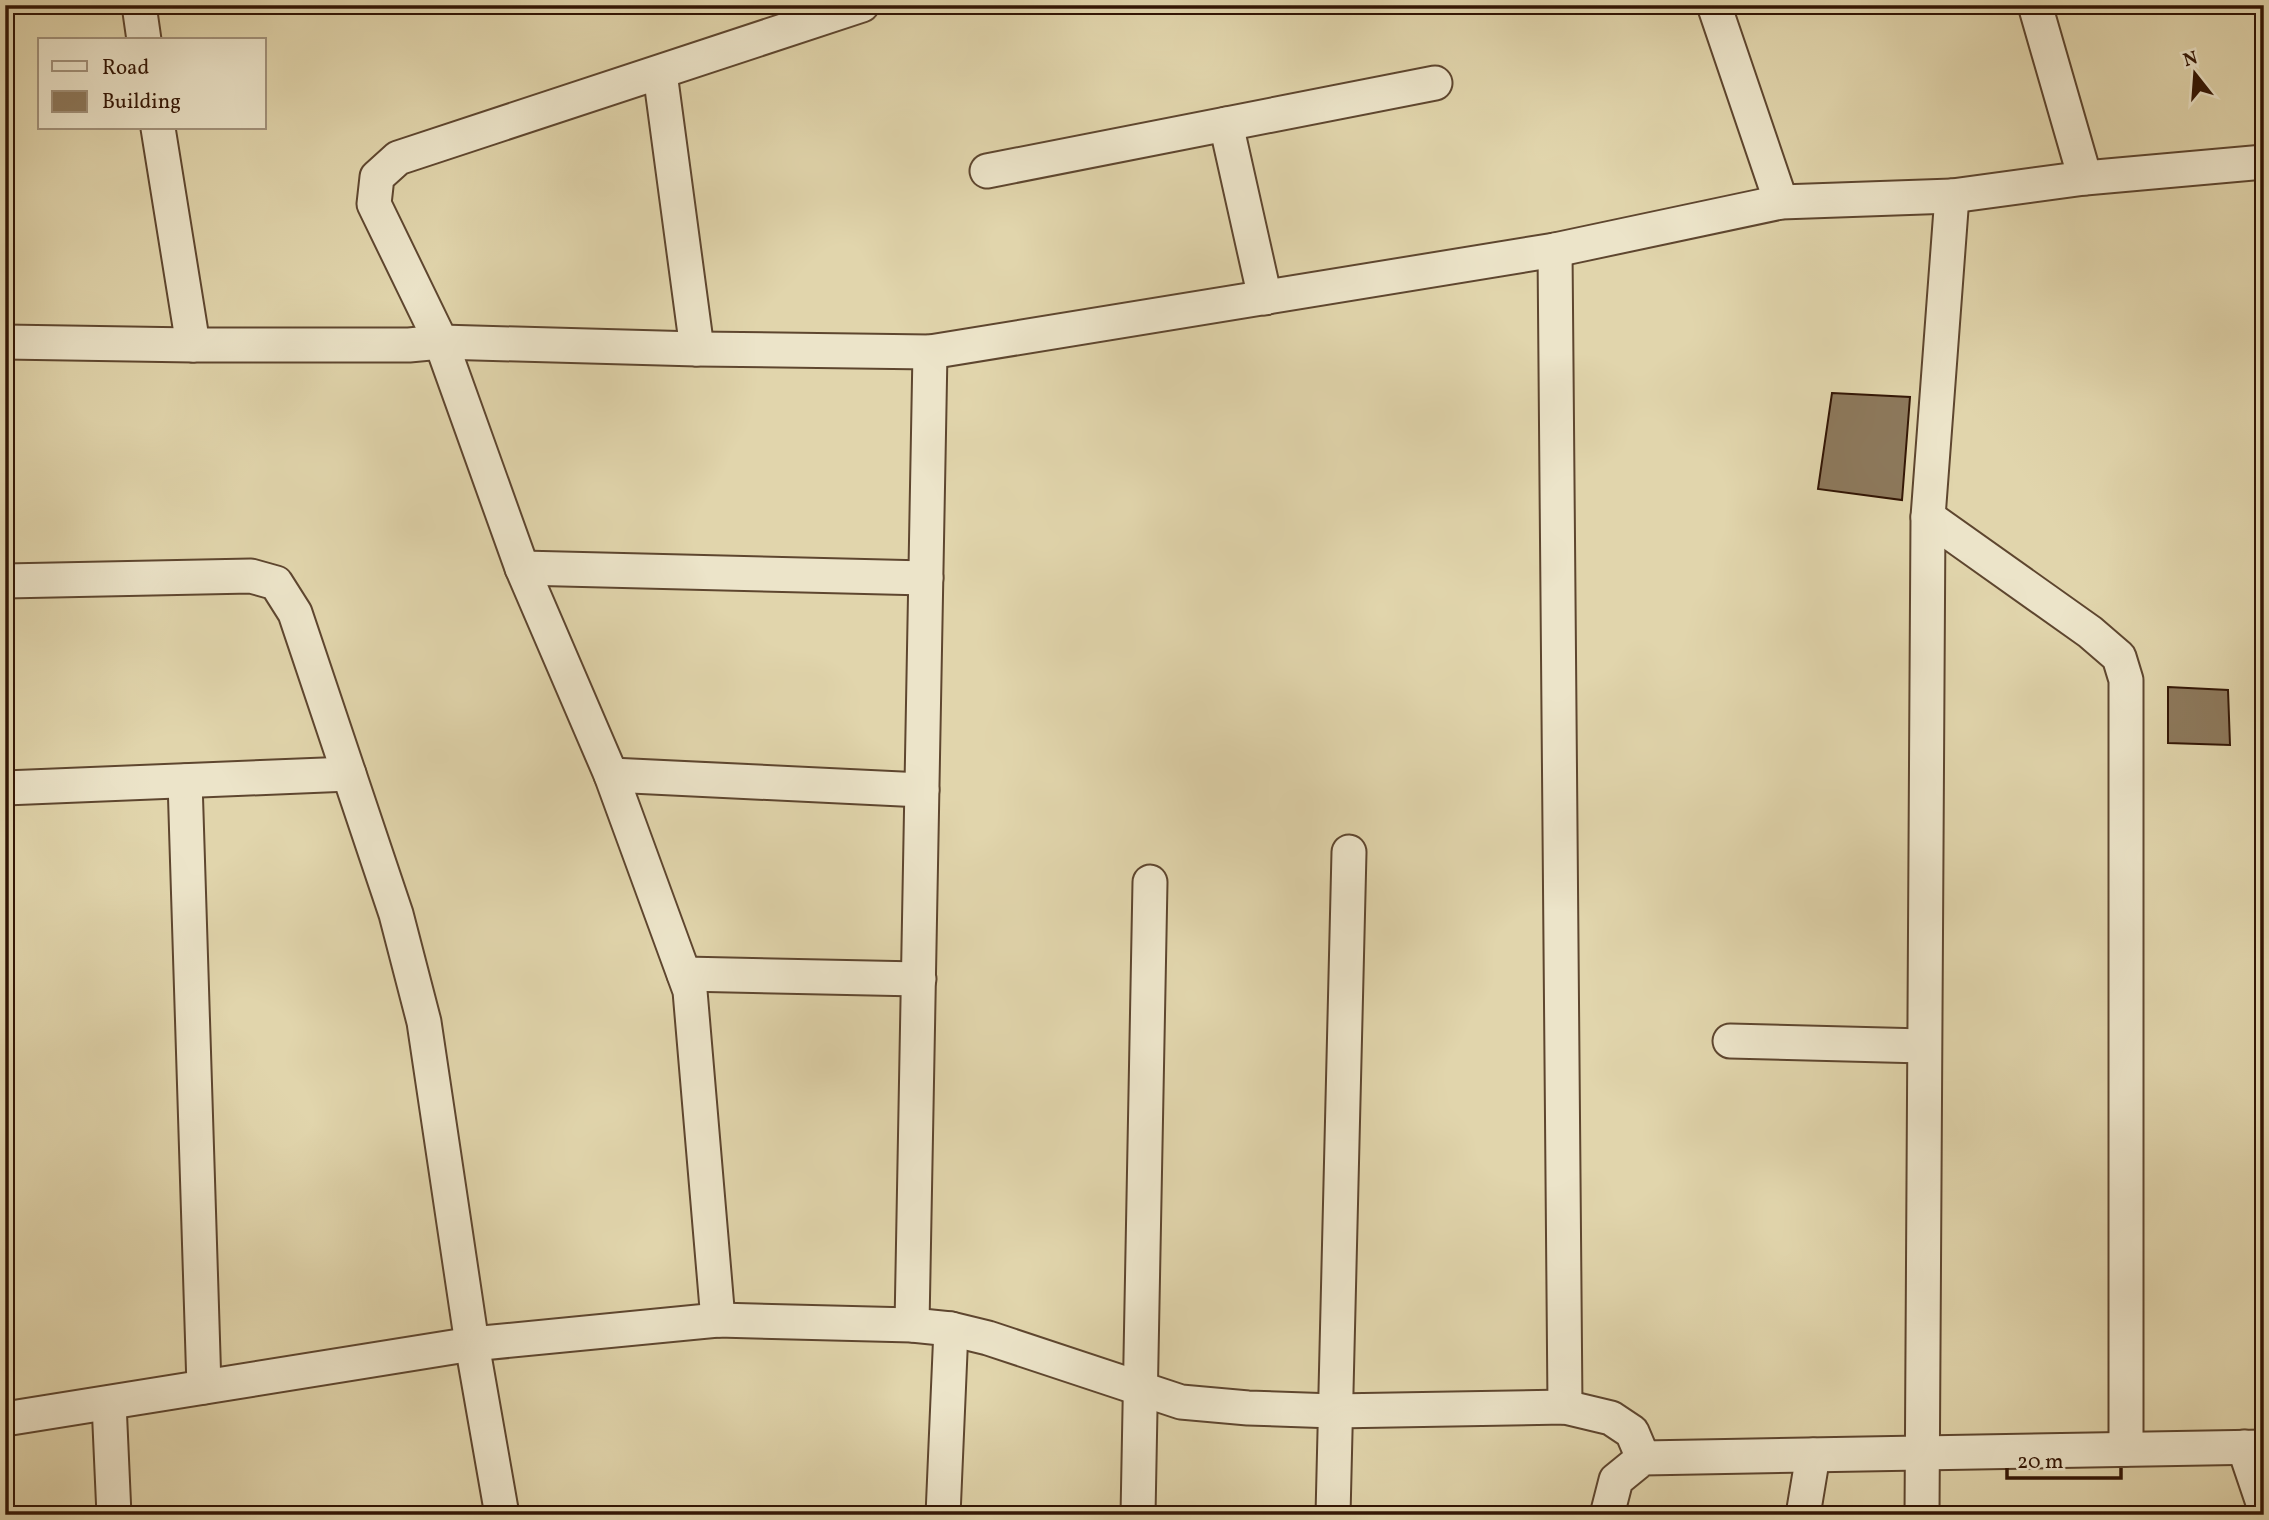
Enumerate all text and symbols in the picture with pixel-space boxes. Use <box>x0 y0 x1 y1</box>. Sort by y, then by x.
legend <box>38 38 266 130</box>
north arrow <box>2160 38 2230 108</box>
text: N <box>2180 45 2201 74</box>
text: Road <box>102 54 149 83</box>
text: Building <box>102 88 181 117</box>
scale bar <box>2007 1436 2120 1480</box>
text: 20 m <box>2017 1448 2063 1477</box>

